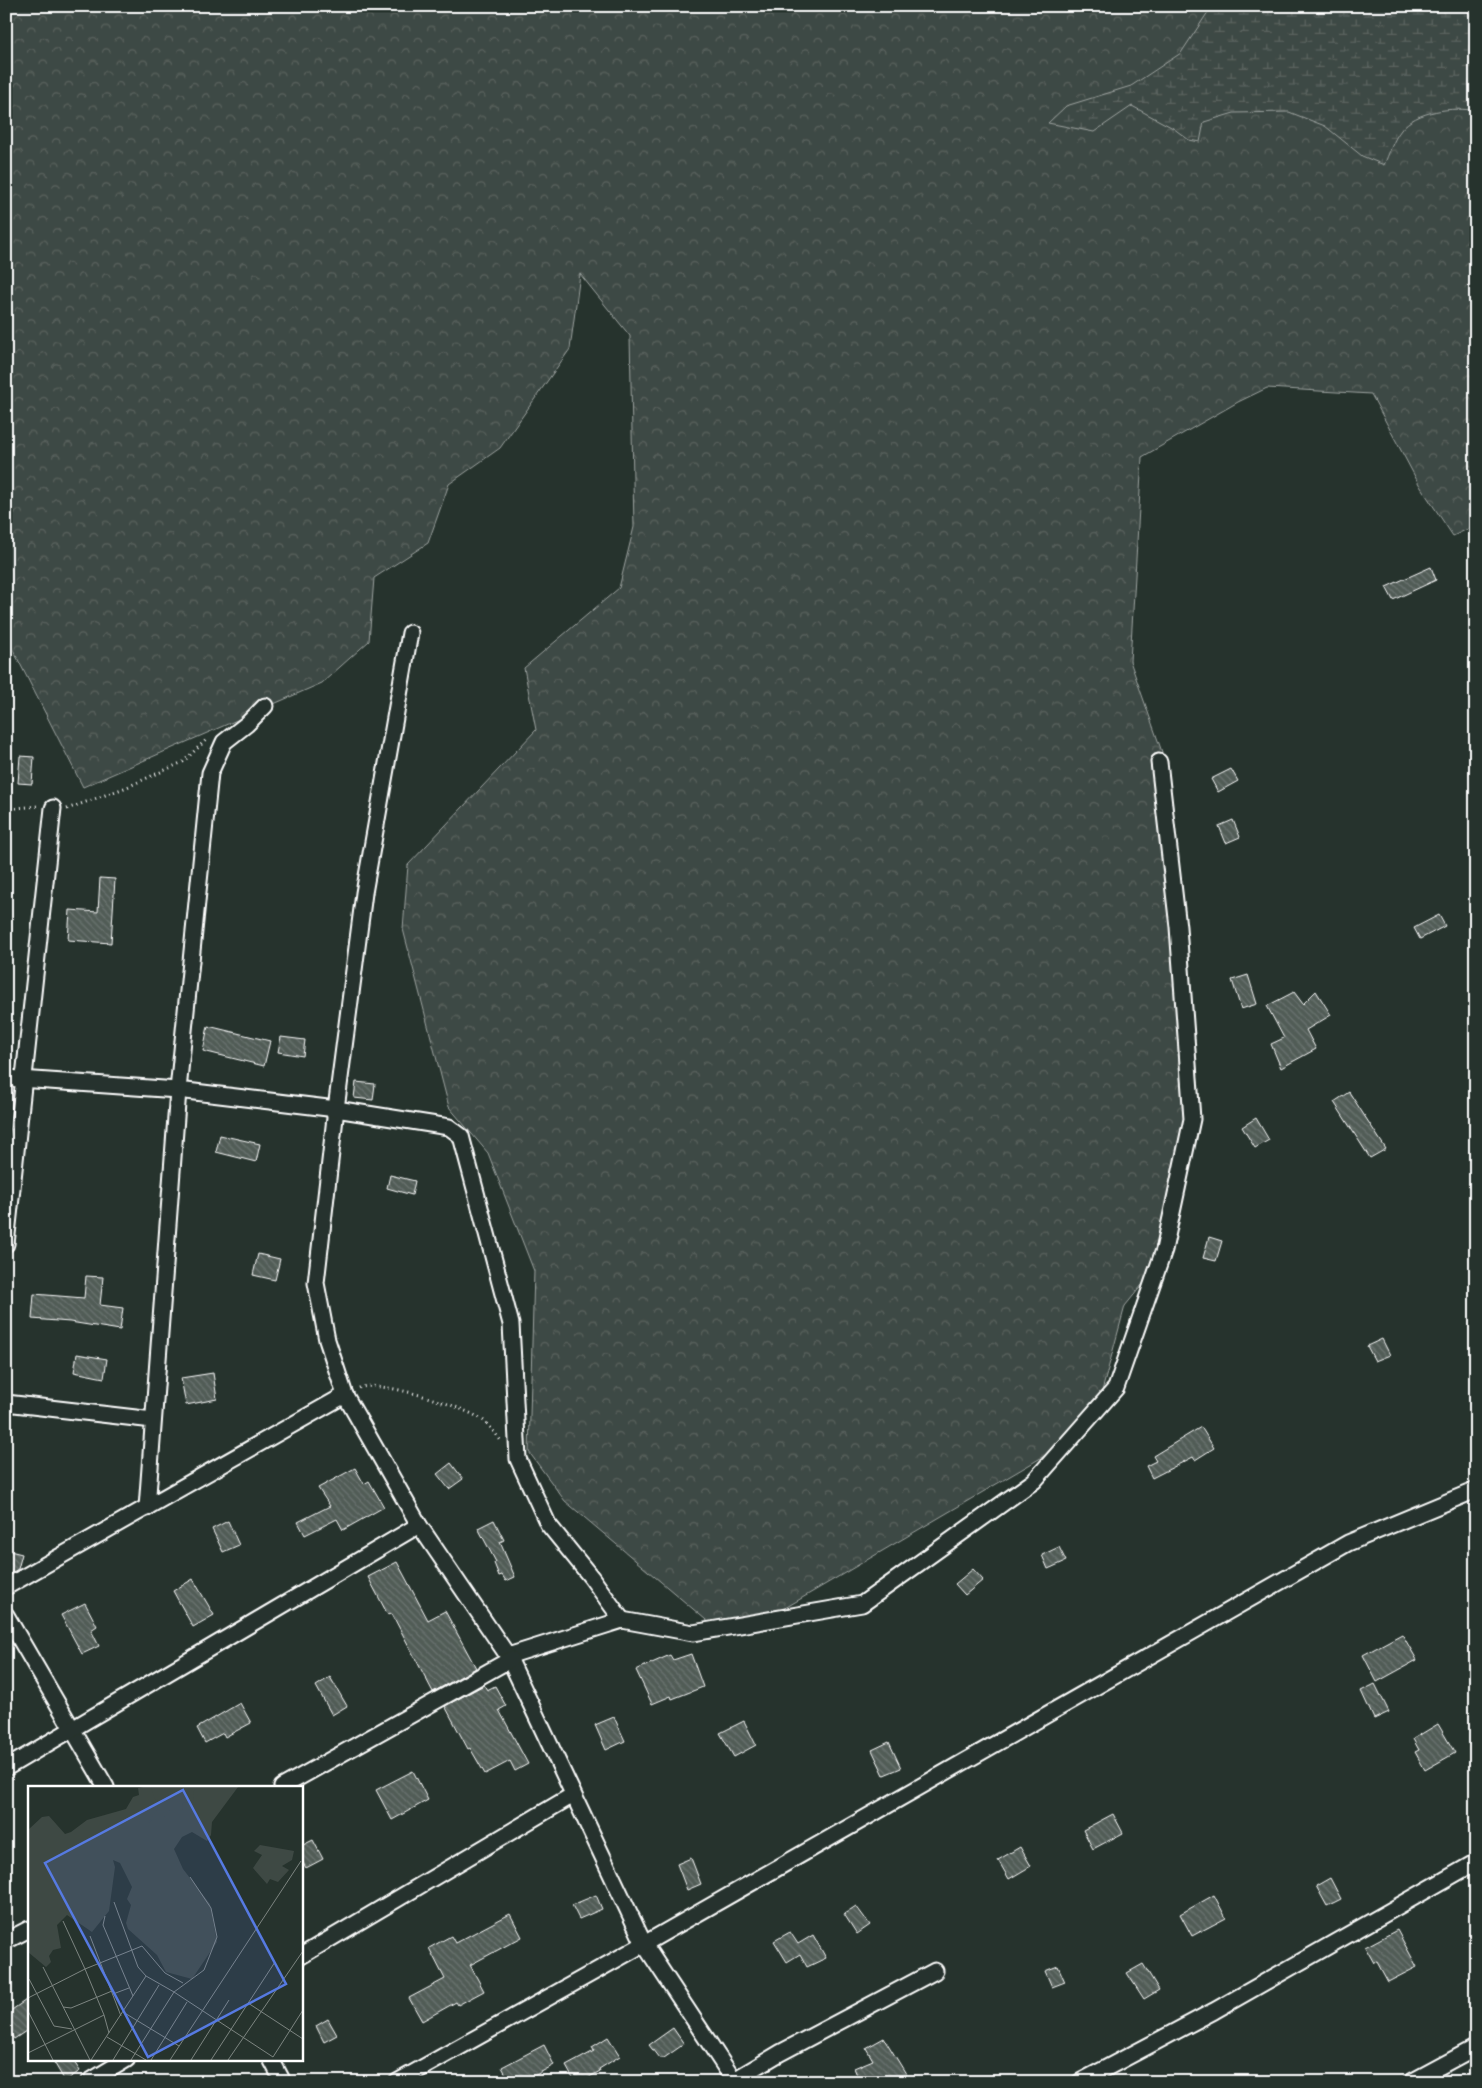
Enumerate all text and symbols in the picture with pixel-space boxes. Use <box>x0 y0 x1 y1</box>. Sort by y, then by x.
inset map <box>28 1786 302 2060</box>

